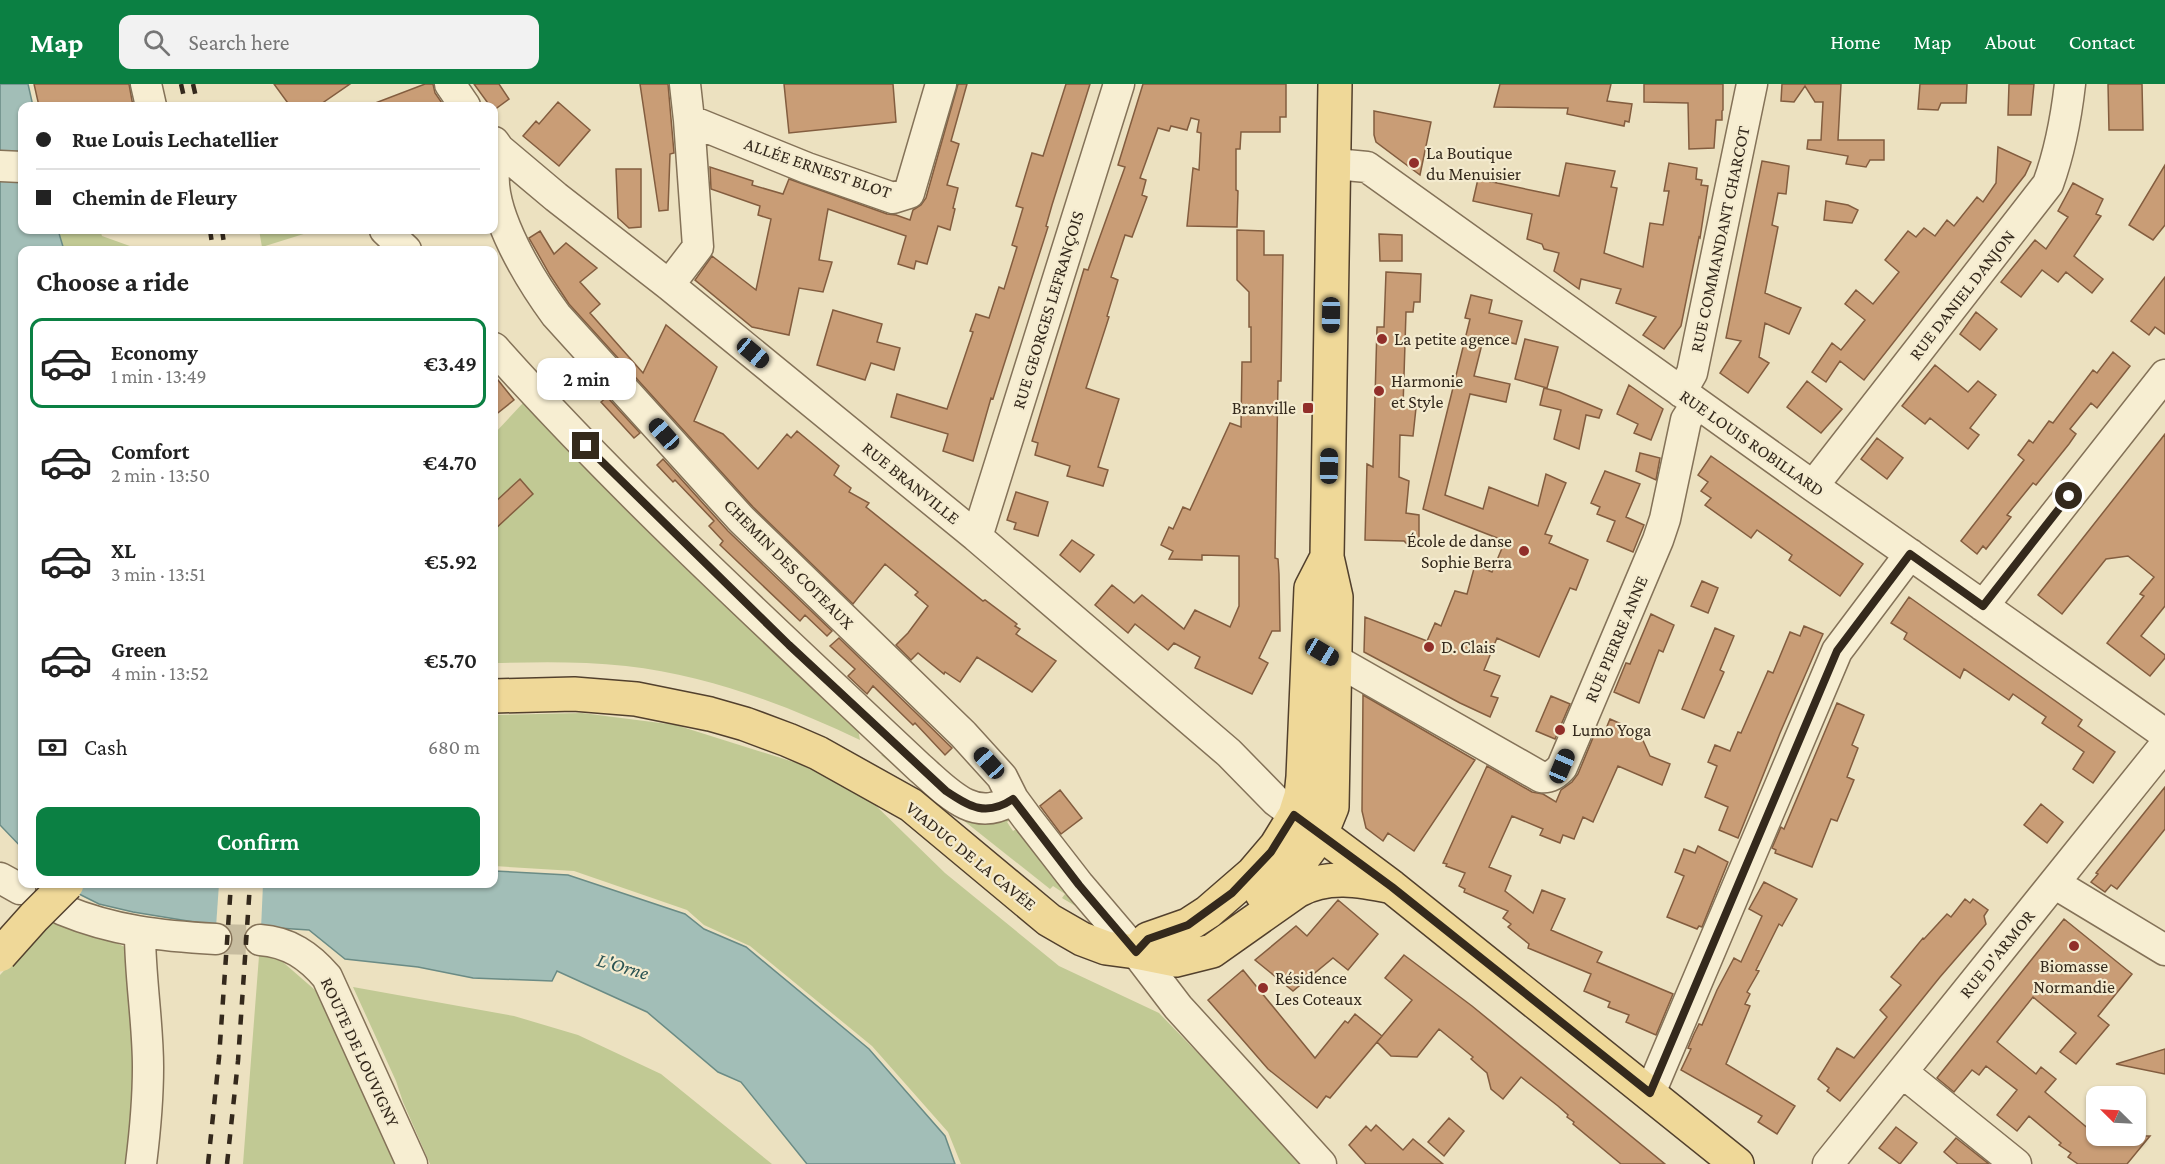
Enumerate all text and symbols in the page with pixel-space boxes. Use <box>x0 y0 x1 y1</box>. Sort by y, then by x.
search box <box>119 15 539 69</box>
icon: search <box>140 26 173 59</box>
text: Map <box>30 27 83 58</box>
text: Search here <box>188 30 289 55</box>
text: Home <box>1830 30 1880 54</box>
text: Map <box>1913 30 1952 54</box>
text: About <box>1985 30 2036 54</box>
text: Contact <box>2069 30 2135 54</box>
street label: RUE COMMANDANT CHARCOT <box>1686 124 1754 354</box>
text: Rue Louis Lechatellier <box>72 127 279 152</box>
street label: ALLÉE ERNEST BLOT <box>742 133 894 203</box>
place label: La Boutique du Menuisier <box>1426 143 1522 184</box>
marker: La Boutique du Menuisier <box>1407 156 1421 170</box>
text: Chemin de Fleury <box>72 185 237 210</box>
street label: RUE GEORGES LEFRANÇOIS <box>1008 209 1088 411</box>
street label: RUE DANIEL DANJON <box>1905 226 2019 364</box>
text: Choose a ride <box>36 267 189 297</box>
car <box>1322 297 1340 333</box>
place label: La petite agence <box>1394 329 1510 349</box>
marker: La petite agence <box>1375 332 1389 346</box>
car <box>733 335 773 371</box>
icon: car <box>39 336 93 390</box>
text: Economy <box>111 340 198 365</box>
text: €3.49 <box>424 351 477 376</box>
callout: 2 min <box>536 359 636 401</box>
text: 1 min · 13:49 <box>111 365 207 387</box>
text: 2 min <box>563 368 610 390</box>
place label: Harmonie et Style <box>1391 371 1463 412</box>
marker: Harmonie et Style <box>1372 384 1386 398</box>
street label: RUE LOUIS ROBILLARD <box>1676 386 1828 500</box>
place label: Branville <box>1232 398 1296 418</box>
marker: Branville <box>1301 401 1315 415</box>
car <box>645 415 683 453</box>
route end <box>572 432 599 459</box>
icon: car <box>39 435 93 489</box>
street label: RUE BRANVILLE <box>858 438 964 528</box>
text: Comfort <box>111 439 189 464</box>
car <box>1320 448 1338 484</box>
text: €4.70 <box>423 450 477 475</box>
text: 2 min · 13:50 <box>111 464 210 486</box>
route start <box>2055 482 2082 509</box>
street label: CHEMIN DES COTEAUX <box>720 495 859 634</box>
place label: École de danse Sophie Berra <box>1407 531 1512 572</box>
icon: car <box>39 534 93 588</box>
text: XL <box>111 538 136 563</box>
marker: École de danse Sophie Berra <box>1517 544 1531 558</box>
text: €5.92 <box>424 549 477 574</box>
text: 3 min · 13:51 <box>111 563 205 585</box>
street label: RUE PIERRE ANNE <box>1580 572 1652 705</box>
icon: car <box>39 633 93 687</box>
car <box>1302 635 1342 669</box>
text: Green <box>111 637 167 662</box>
place label: D. Clais <box>1441 637 1496 657</box>
marker: D. Clais <box>1422 640 1436 654</box>
text: €5.70 <box>424 648 477 673</box>
text: 4 min · 13:52 <box>111 662 209 684</box>
place label: Lumo Yoga <box>1572 720 1651 740</box>
marker: Lumo Yoga <box>1553 723 1567 737</box>
icon: cash <box>36 731 69 764</box>
text: Cash <box>84 735 128 760</box>
text: 680 m <box>428 736 480 758</box>
car <box>970 744 1008 782</box>
car <box>1547 746 1577 786</box>
street label: VIADUC DE LA CAVÉE <box>902 797 1040 915</box>
button: Confirm <box>36 807 480 876</box>
street label: RUE D'ARMOR <box>1955 905 2039 1002</box>
marker: Biomasse Normandie <box>2067 939 2081 953</box>
water label: L'Orne <box>595 948 652 984</box>
place label: Biomasse Normandie <box>2033 956 2115 997</box>
place label: Résidence Les Coteaux <box>1275 968 1362 1009</box>
street label: ROUTE DE LOUVIGNY <box>317 974 404 1130</box>
marker: Résidence Les Coteaux <box>1256 981 1270 995</box>
north arrow <box>2086 1086 2146 1146</box>
map controls <box>2086 1086 2146 1146</box>

